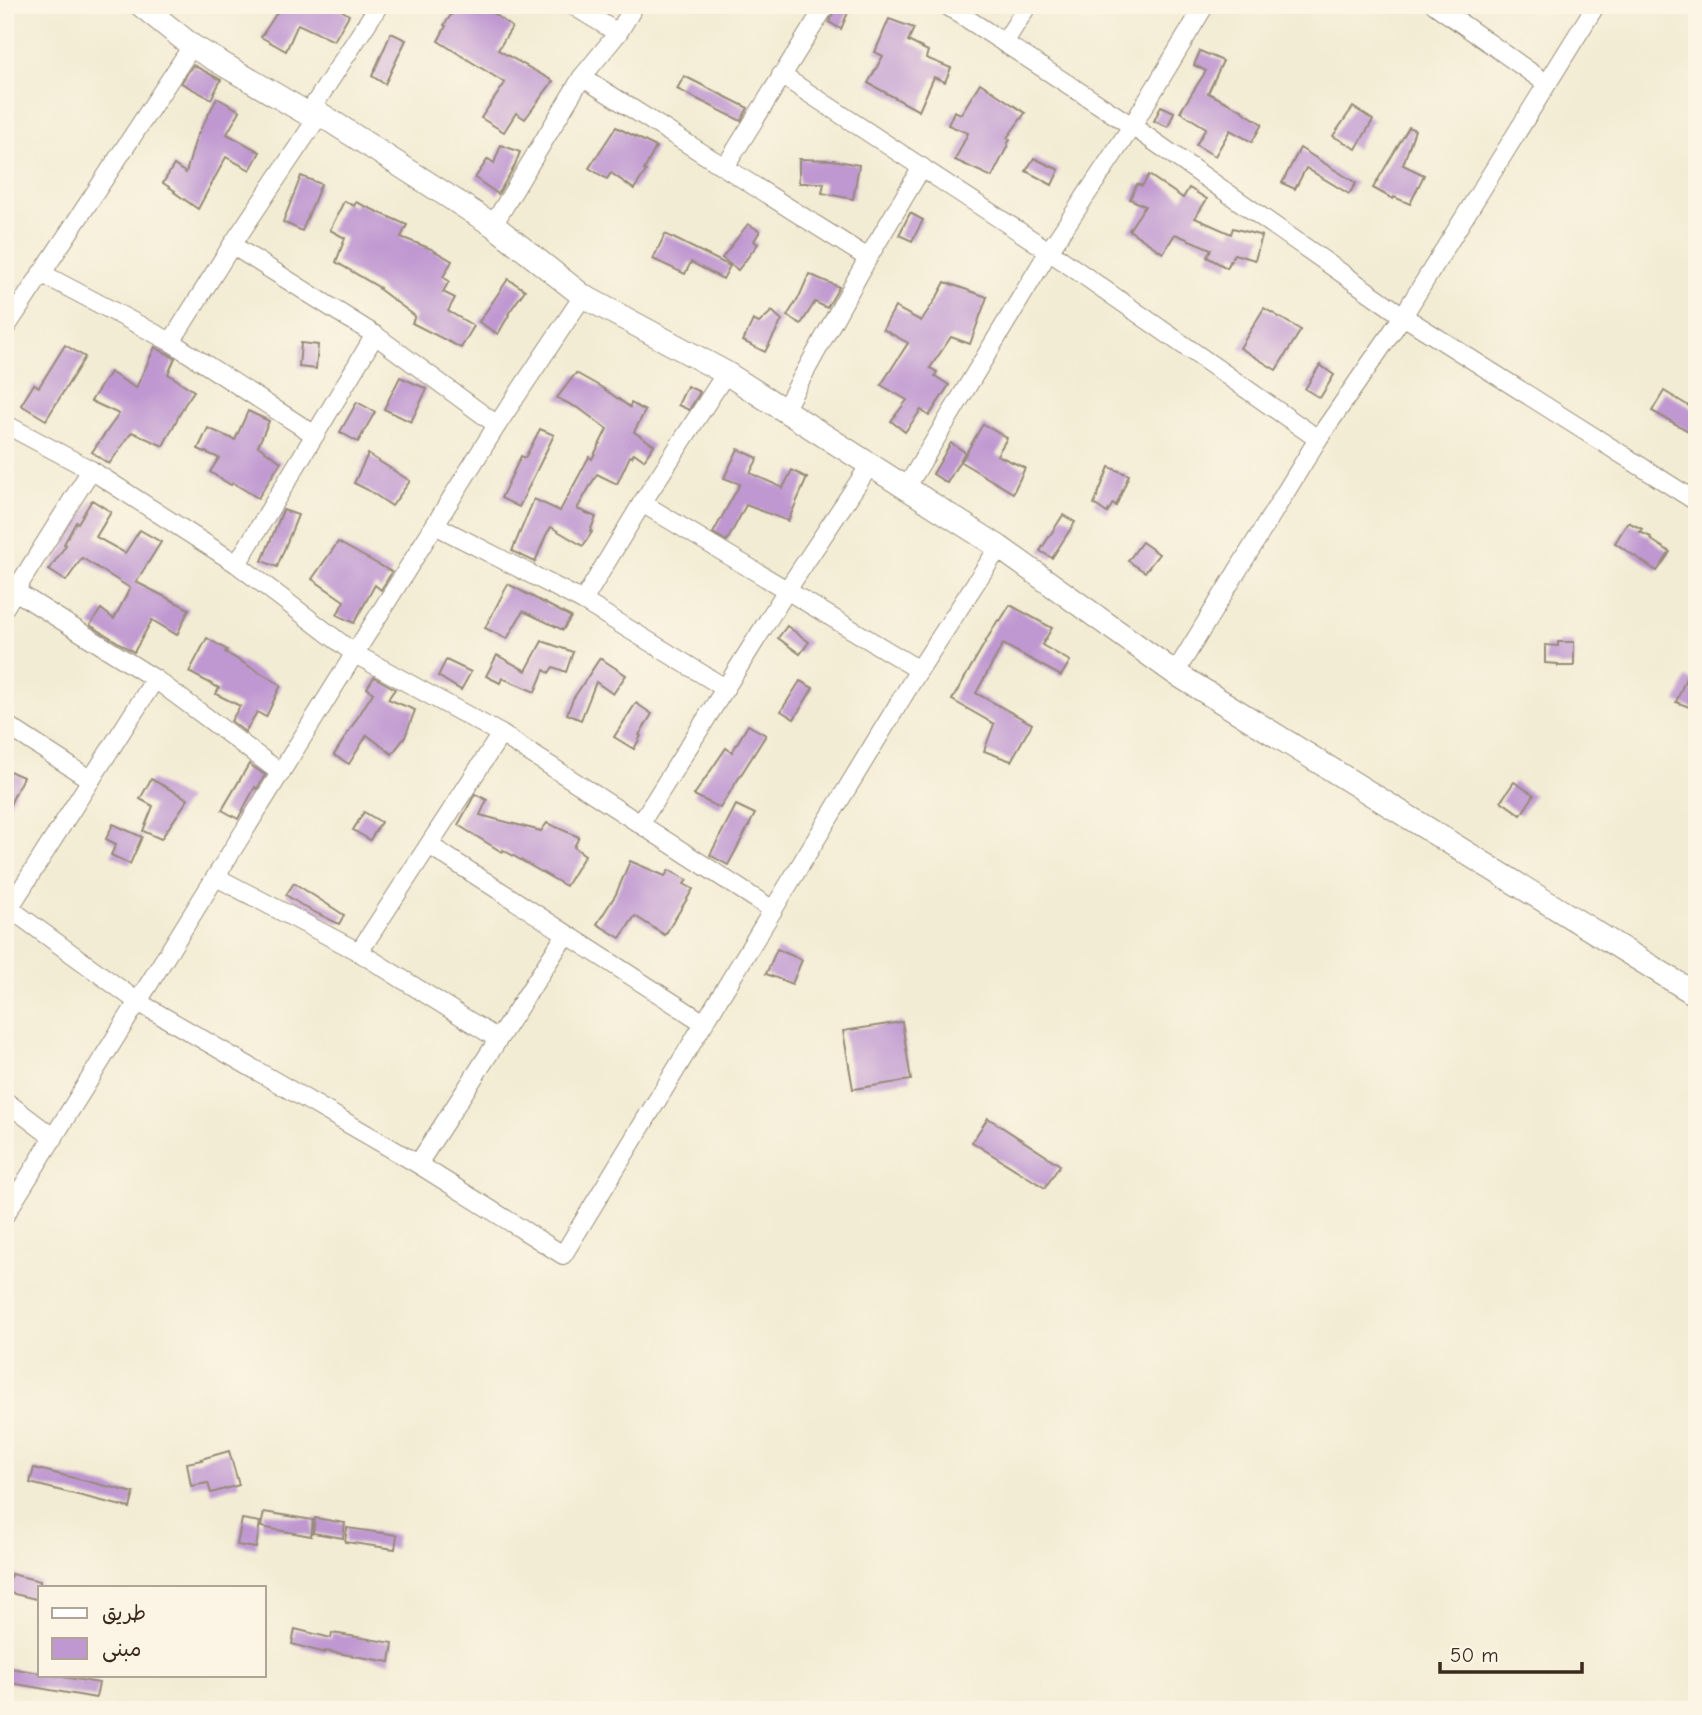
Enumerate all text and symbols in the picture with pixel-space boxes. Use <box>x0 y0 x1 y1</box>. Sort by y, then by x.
legend <box>38 1586 266 1676</box>
text: طريق <box>102 1601 146 1625</box>
scale bar <box>1440 1631 1581 1675</box>
text: مبنى <box>102 1637 141 1663</box>
text: 50 m <box>1450 1643 1499 1667</box>

